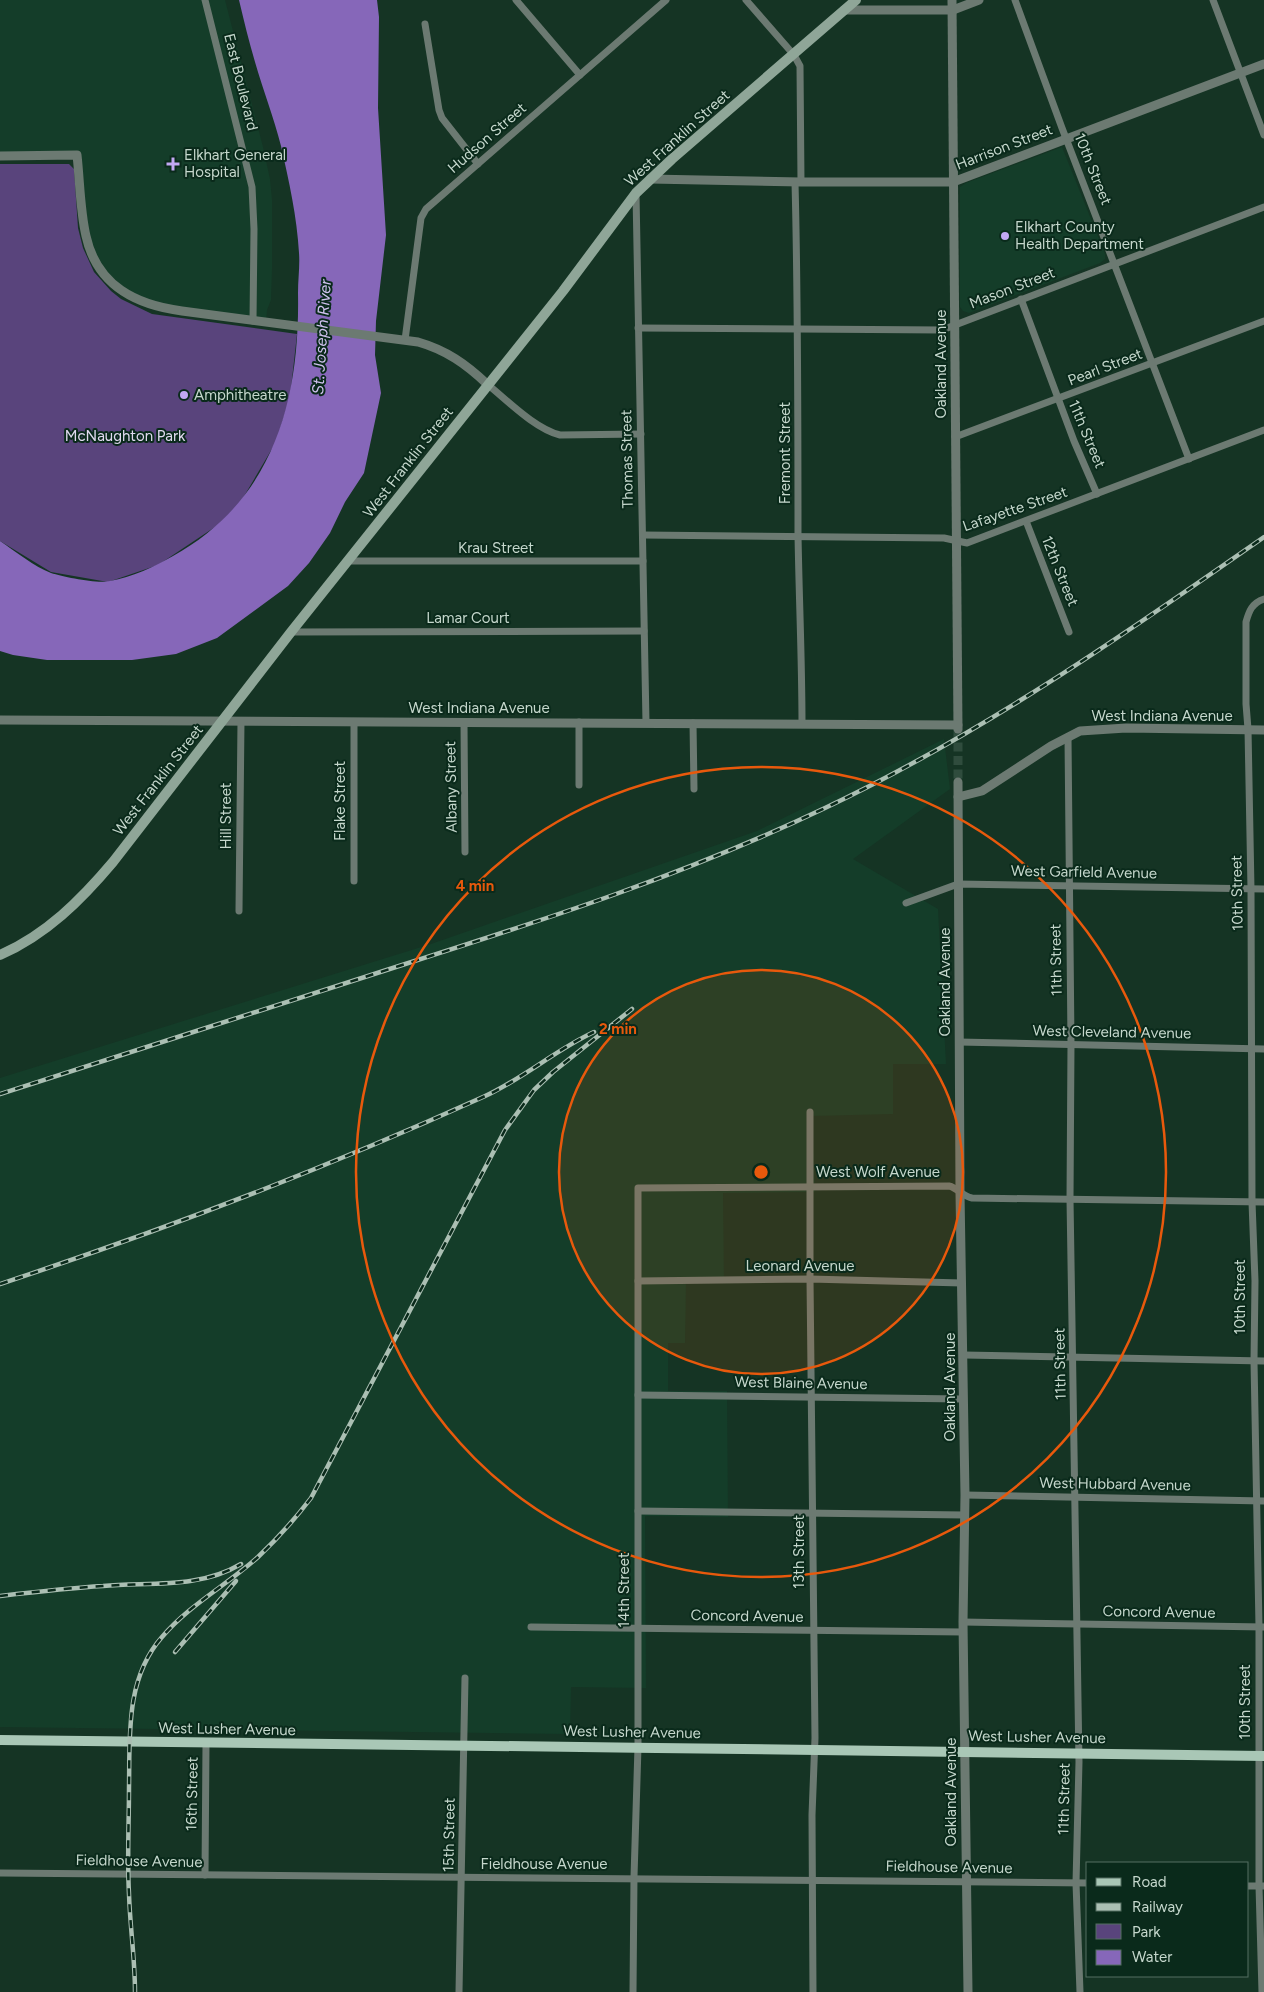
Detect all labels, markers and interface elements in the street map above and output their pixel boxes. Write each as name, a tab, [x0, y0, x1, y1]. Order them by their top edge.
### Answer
street label: East Boulevard	[220, 32, 262, 132]
street label: West Franklin Street	[621, 86, 734, 190]
street label: Hudson Street	[444, 99, 530, 177]
street label: Harrison Street	[953, 120, 1055, 174]
street label: 10th Street	[1071, 131, 1116, 208]
place label: Elkhart General Hospital	[184, 146, 286, 181]
marker: Elkhart General Hospital	[166, 157, 180, 171]
place label: Elkhart County Health Department	[1015, 218, 1144, 253]
marker: Elkhart County Health Department	[999, 230, 1011, 242]
street label: Mason Street	[967, 263, 1058, 313]
water label: St. Joseph River	[308, 278, 335, 395]
street label: Oakland Avenue	[932, 309, 950, 419]
street label: Pearl Street	[1065, 344, 1145, 389]
place label: Amphitheatre	[194, 386, 286, 404]
marker: Amphitheatre	[178, 389, 190, 401]
street label: 11th Street	[1065, 397, 1110, 471]
street label: Fremont Street	[776, 401, 794, 504]
street label: West Franklin Street	[359, 403, 457, 521]
street label: Thomas Street	[617, 409, 637, 508]
park label: McNaughton Park	[65, 427, 186, 445]
street label: Lafayette Street	[960, 483, 1070, 535]
street label: 12th Street	[1038, 533, 1082, 609]
street label: Krau Street	[458, 539, 534, 557]
street label: Lamar Court	[426, 609, 510, 627]
street label: West Indiana Avenue	[408, 699, 550, 717]
street label: West Indiana Avenue	[1091, 707, 1233, 725]
street label: West Franklin Street	[109, 721, 207, 839]
street label: Albany Street	[441, 741, 461, 833]
street label: Flake Street	[331, 761, 349, 841]
street label: Hill Street	[217, 782, 235, 850]
street label: 10th Street	[1227, 855, 1247, 931]
street label: West Garfield Avenue	[1011, 862, 1157, 882]
text: 4 min	[456, 877, 494, 895]
street label: 11th Street	[1046, 923, 1066, 996]
street label: Oakland Avenue	[936, 927, 954, 1037]
text: 2 min	[599, 1020, 637, 1038]
street label: West Cleveland Avenue	[1032, 1022, 1192, 1042]
centre of rings	[752, 1163, 770, 1181]
street label: West Wolf Avenue	[816, 1163, 940, 1181]
street label: Leonard Avenue	[745, 1257, 855, 1275]
street label: 10th Street	[1231, 1259, 1249, 1335]
street label: 11th Street	[1050, 1327, 1070, 1400]
street label: Oakland Avenue	[941, 1332, 959, 1442]
street label: West Blaine Avenue	[734, 1373, 868, 1393]
street label: West Hubbard Avenue	[1039, 1474, 1191, 1494]
street label: 13th Street	[790, 1515, 808, 1589]
street label: 14th Street	[615, 1552, 633, 1628]
street label: Concord Avenue	[1102, 1602, 1216, 1622]
street label: Concord Avenue	[690, 1606, 804, 1626]
street label: 10th Street	[1236, 1664, 1254, 1740]
street label: West Lusher Avenue	[158, 1719, 296, 1739]
street label: West Lusher Avenue	[563, 1722, 701, 1742]
street label: West Lusher Avenue	[968, 1727, 1106, 1747]
street label: Oakland Avenue	[942, 1737, 960, 1847]
street label: 16th Street	[182, 1756, 202, 1831]
street label: 11th Street	[1054, 1762, 1074, 1835]
street label: 15th Street	[439, 1797, 459, 1872]
street label: Fieldhouse Avenue	[75, 1851, 203, 1871]
street label: Fieldhouse Avenue	[481, 1855, 607, 1873]
street label: Fieldhouse Avenue	[885, 1857, 1013, 1877]
legend	[1086, 1862, 1249, 1977]
text: Road	[1132, 1873, 1167, 1891]
text: Railway	[1132, 1898, 1183, 1916]
text: Park	[1132, 1923, 1161, 1941]
text: Water	[1132, 1948, 1172, 1966]

